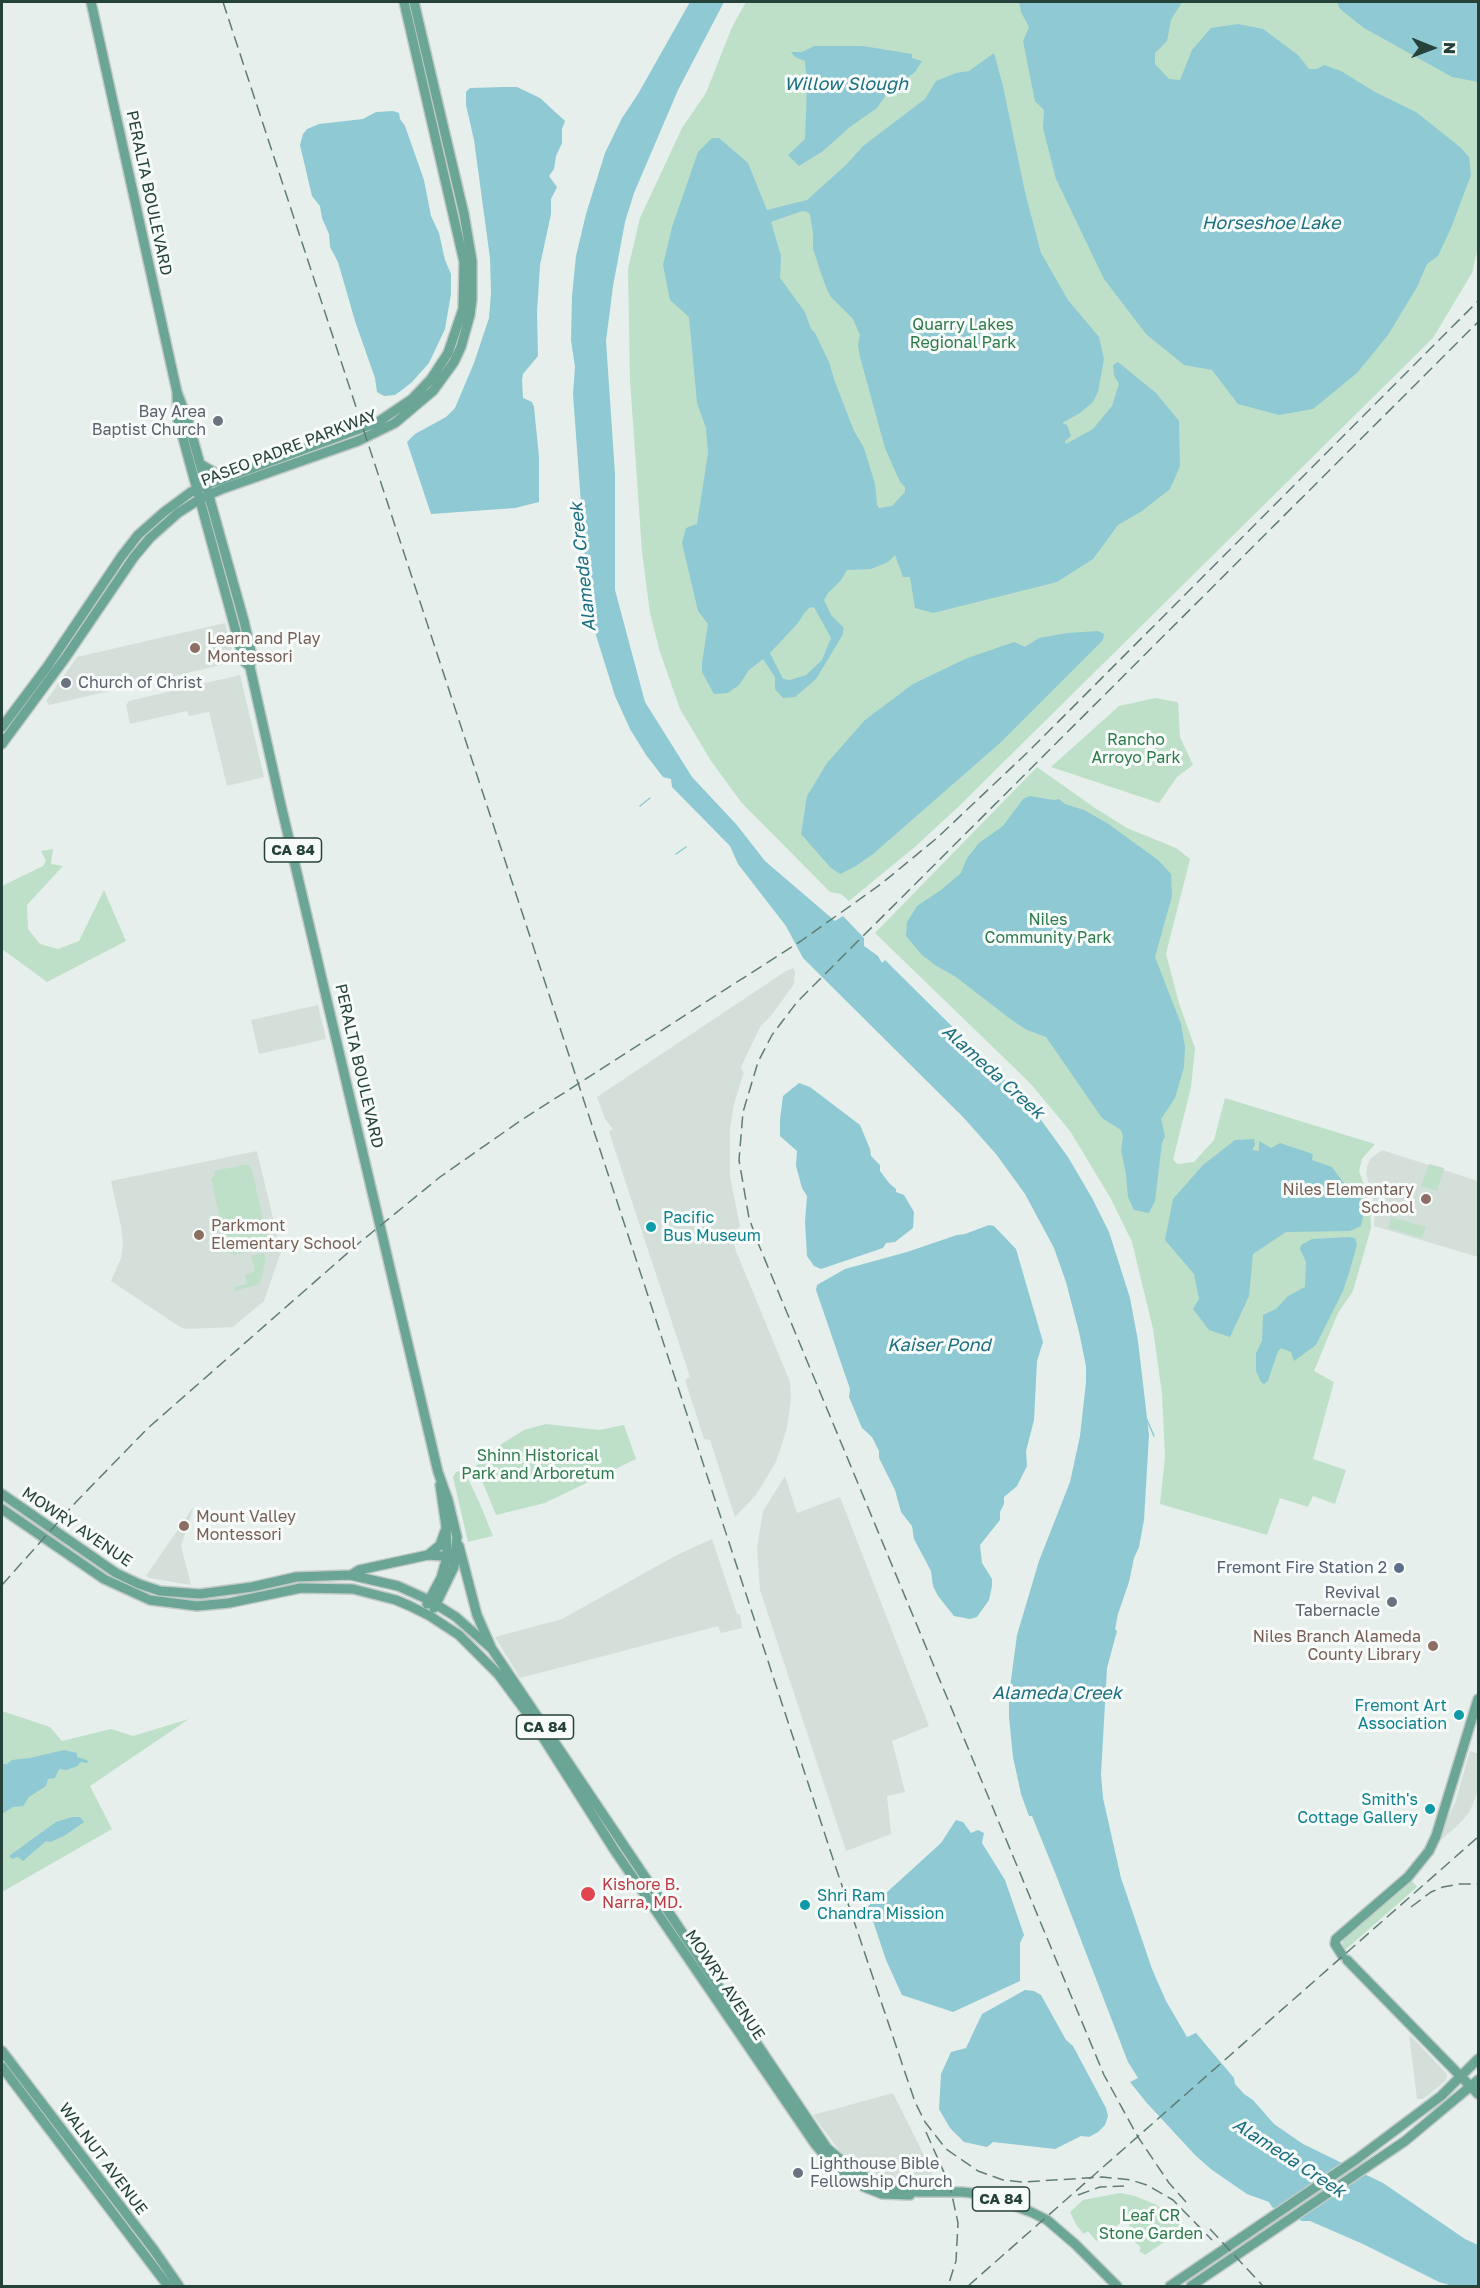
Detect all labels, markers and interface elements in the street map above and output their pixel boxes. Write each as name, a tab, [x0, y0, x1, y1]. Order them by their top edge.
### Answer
north arrow	[1402, 18, 1462, 78]
text: N	[1440, 42, 1460, 55]
water label: Willow Slough	[784, 73, 908, 95]
street label: PERALTA BOULEVARD	[122, 109, 176, 277]
water label: Horseshoe Lake	[1202, 212, 1340, 234]
park label: Quarry Lakes Regional Park	[910, 315, 1016, 353]
place label: Bay Area Baptist Church	[92, 402, 206, 440]
street label: PASEO PADRE PARKWAY	[198, 406, 380, 490]
marker: Bay Area Baptist Church	[211, 414, 225, 428]
water label: Alameda Creek	[565, 501, 601, 633]
place label: Learn and Play Montessori	[207, 629, 320, 667]
marker: Learn and Play Montessori	[188, 641, 202, 655]
place label: Church of Christ	[78, 673, 202, 693]
marker: Church of Christ	[59, 676, 73, 690]
park label: Rancho Arroyo Park	[1091, 730, 1181, 768]
road number: CA 84	[264, 838, 322, 862]
park label: Niles Community Park	[985, 910, 1111, 948]
street label: PERALTA BOULEVARD	[331, 982, 387, 1150]
water label: Alameda Creek	[938, 1021, 1048, 1123]
place label: Niles Elementary School	[1283, 1180, 1414, 1218]
marker: Niles Elementary School	[1419, 1192, 1433, 1206]
place label: Pacific Bus Museum	[663, 1208, 761, 1246]
place label: Parkmont Elementary School	[211, 1216, 356, 1254]
marker: Pacific Bus Museum	[644, 1220, 658, 1234]
marker: Parkmont Elementary School	[192, 1228, 206, 1242]
water label: Kaiser Pond	[887, 1334, 991, 1356]
park label: Shinn Historical Park and Arboretum	[461, 1446, 615, 1484]
street label: MOWRY AVENUE	[18, 1483, 136, 1571]
place label: Mount Valley Montessori	[196, 1507, 296, 1545]
marker: Mount Valley Montessori	[177, 1519, 191, 1533]
place label: Fremont Fire Station 2	[1217, 1558, 1387, 1578]
marker: Fremont Fire Station 2	[1392, 1561, 1406, 1575]
place label: Revival Tabernacle	[1295, 1583, 1380, 1621]
marker: Revival Tabernacle	[1385, 1595, 1399, 1609]
place label: Niles Branch Alameda County Library	[1253, 1627, 1421, 1665]
marker: Niles Branch Alameda County Library	[1426, 1639, 1440, 1653]
water label: Alameda Creek	[992, 1682, 1122, 1704]
place label: Fremont Art Association	[1355, 1696, 1447, 1734]
marker: Fremont Art Association	[1452, 1708, 1466, 1722]
road number: CA 84	[516, 1715, 574, 1739]
place label: Smith's Cottage Gallery	[1297, 1790, 1418, 1828]
marker: Smith's Cottage Gallery	[1423, 1802, 1437, 1816]
place label: Kishore B. Narra, MD.	[602, 1875, 683, 1913]
marker: Kishore B. Narra, MD.	[579, 1885, 597, 1903]
place label: Shri Ram Chandra Mission	[817, 1886, 944, 1924]
marker: Shri Ram Chandra Mission	[798, 1898, 812, 1912]
street label: MOWRY AVENUE	[681, 1926, 769, 2044]
street label: WALNUT AVENUE	[55, 2099, 151, 2219]
water label: Alameda Creek	[1229, 2114, 1349, 2202]
place label: Lighthouse Bible Fellowship Church	[810, 2154, 953, 2192]
marker: Lighthouse Bible Fellowship Church	[791, 2166, 805, 2180]
road number: CA 84	[972, 2187, 1030, 2211]
park label: Leaf CR Stone Garden	[1099, 2206, 1203, 2244]

